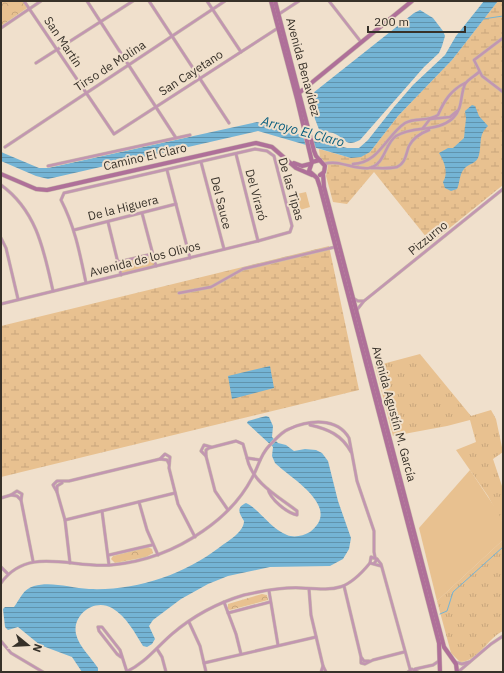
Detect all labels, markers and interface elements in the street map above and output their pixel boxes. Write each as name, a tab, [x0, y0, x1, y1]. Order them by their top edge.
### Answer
scale bar	[368, 8, 465, 34]
street label: San Martín	[41, 14, 86, 70]
text: 200 m	[374, 14, 409, 29]
street label: Avenida Benavídez	[283, 16, 324, 118]
street label: Tirso de Molina	[71, 37, 149, 94]
street label: San Cayetano	[156, 46, 226, 99]
water label: Arroyo El Claro	[259, 112, 346, 151]
street label: Camino El Claro	[102, 140, 188, 173]
street label: De las Tipas	[275, 156, 308, 222]
street label: Del Viraró	[242, 167, 271, 223]
street label: Del Sauce	[208, 175, 235, 231]
street label: De la Higuera	[86, 191, 160, 223]
street label: Pizzurno	[405, 217, 451, 258]
street label: Avenida de los Olivos	[88, 237, 202, 280]
street label: Avenida Agustín M. García	[369, 344, 420, 484]
north arrow	[8, 625, 48, 665]
text: N	[30, 642, 45, 654]

